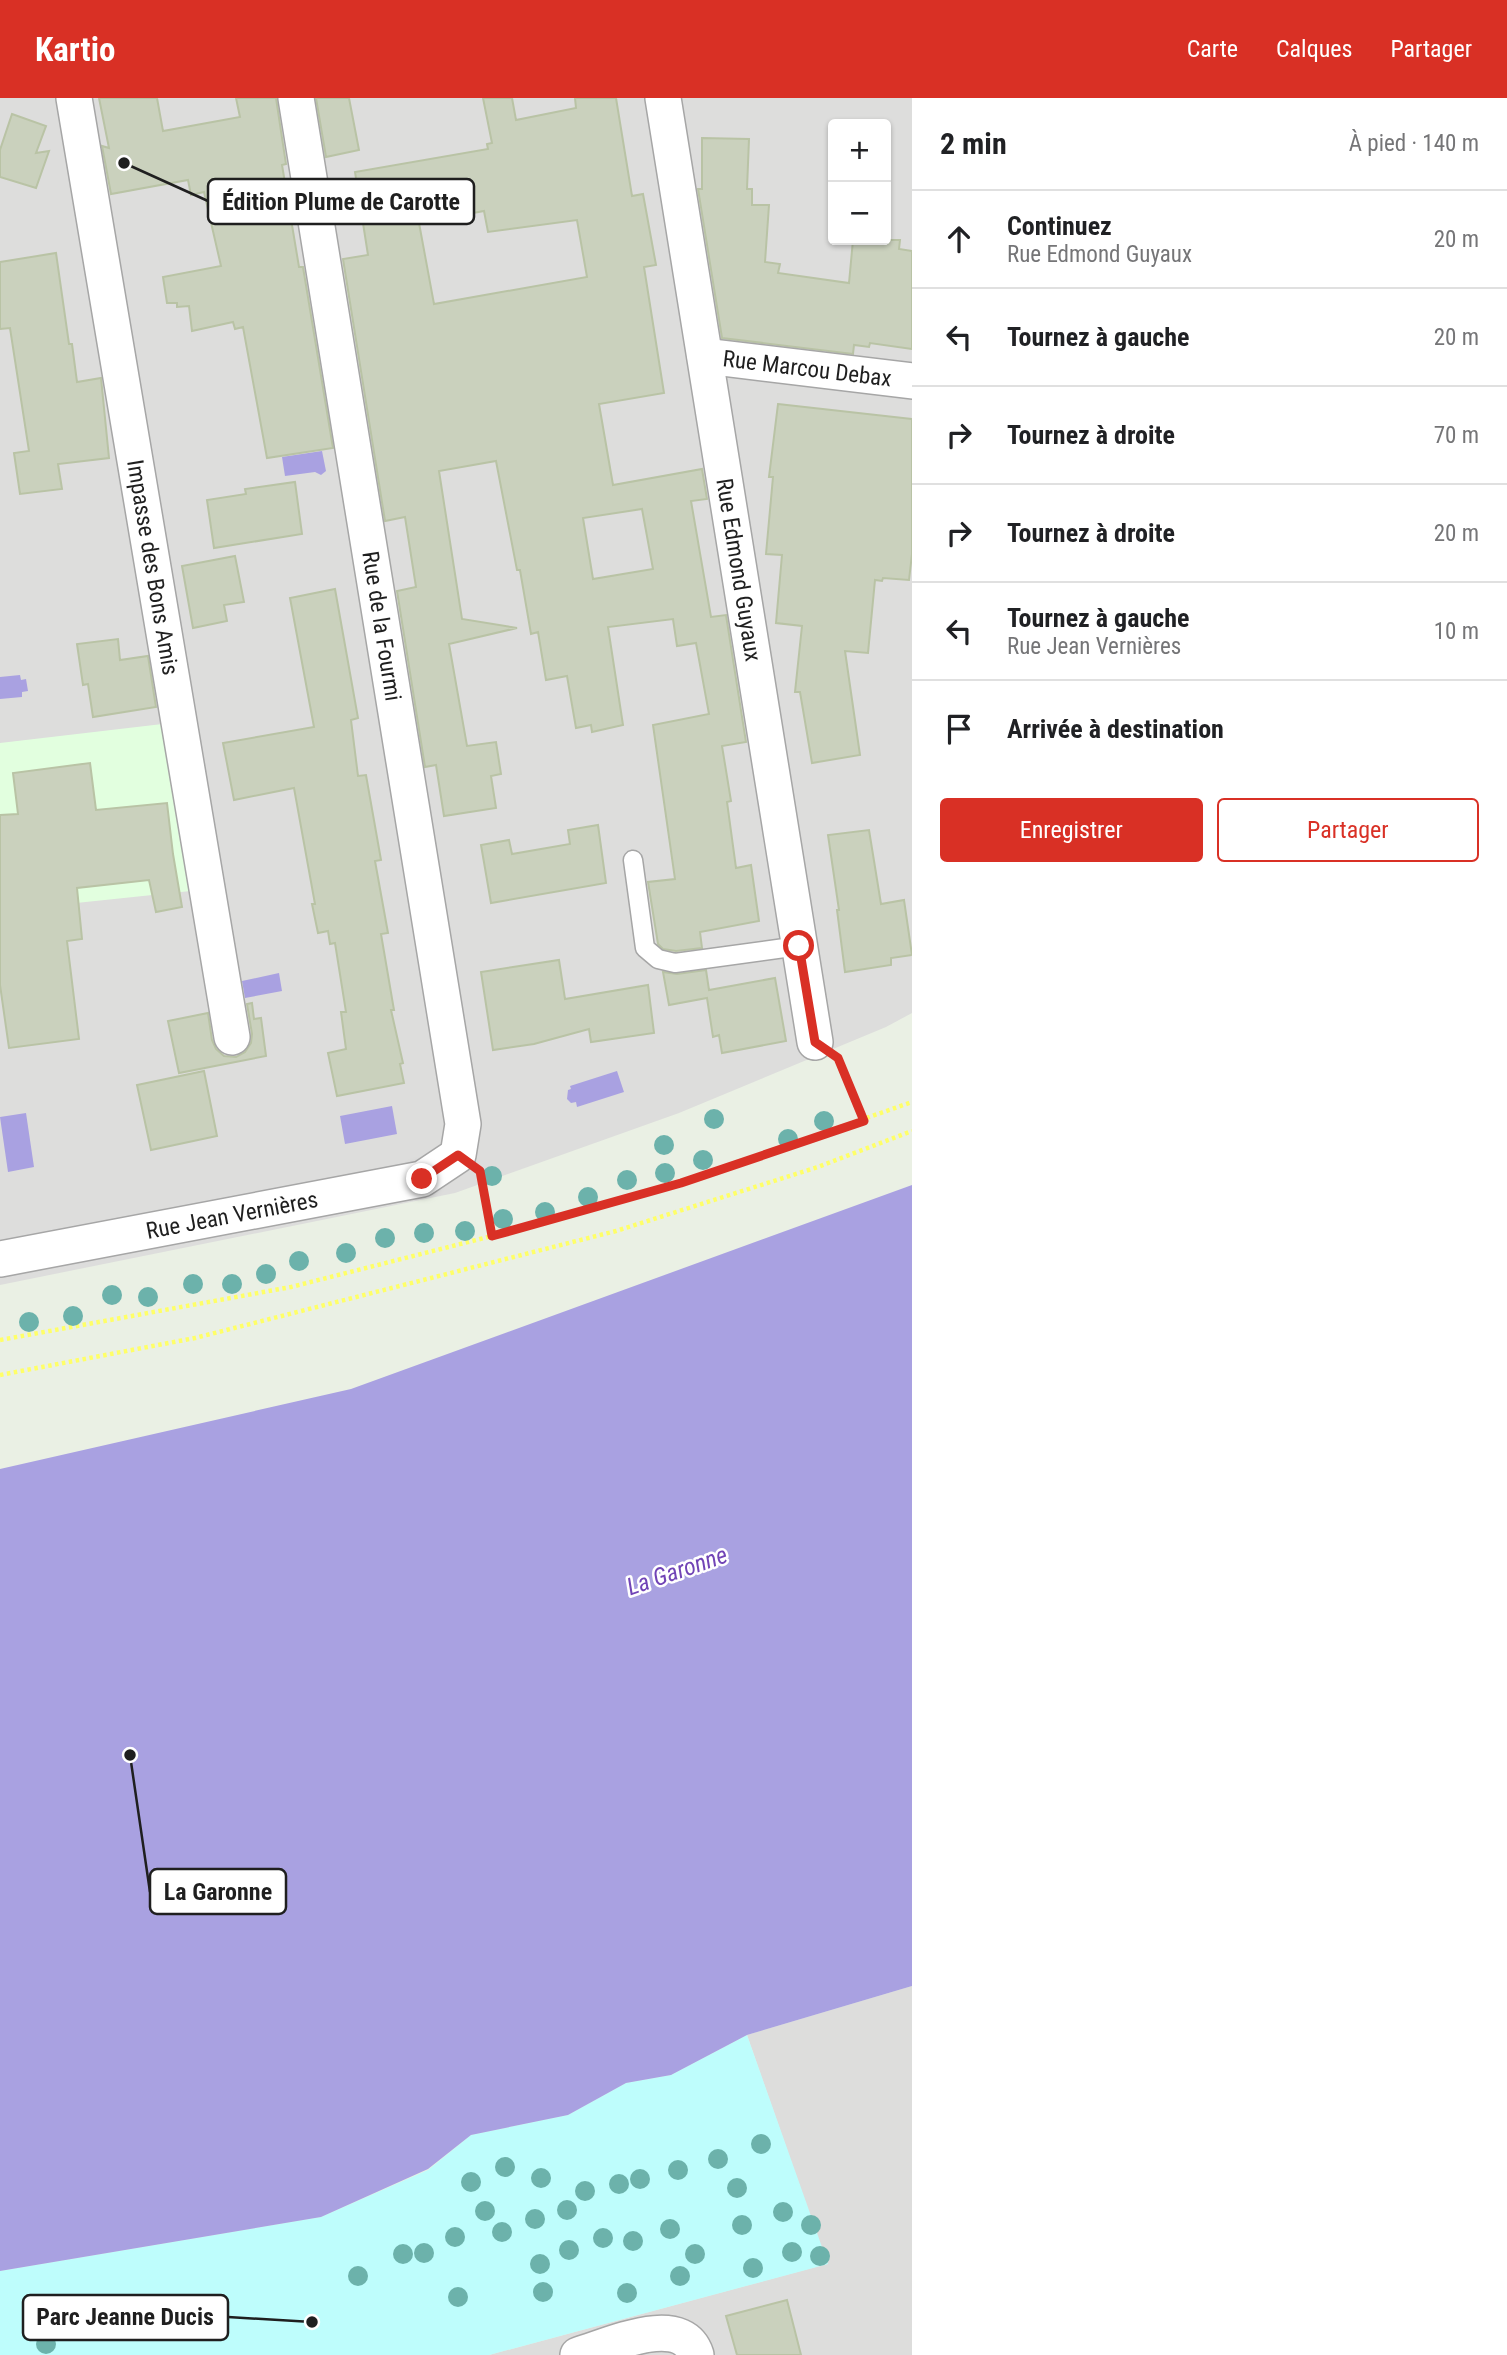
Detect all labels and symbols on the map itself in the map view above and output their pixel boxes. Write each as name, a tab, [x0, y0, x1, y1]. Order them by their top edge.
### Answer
callout: Édition Plume de Carotte	[208, 179, 474, 224]
text: Édition Plume de Carotte	[222, 188, 460, 216]
street label: Rue Marcou Debax	[721, 345, 893, 392]
street label: Impasse des Bons Amis	[121, 458, 184, 677]
street label: Rue Edmond Guyaux	[710, 476, 767, 664]
street label: Rue de la Fourmi	[356, 549, 407, 703]
route start	[783, 930, 814, 961]
route end	[406, 1163, 437, 1194]
street label: Rue Jean Vernières	[144, 1186, 320, 1245]
water label: La Garonne	[623, 1541, 731, 1601]
callout: La Garonne	[150, 1869, 286, 1914]
text: La Garonne	[164, 1878, 272, 1906]
callout: Parc Jeanne Ducis	[23, 2295, 228, 2340]
text: Parc Jeanne Ducis	[36, 2303, 214, 2331]

